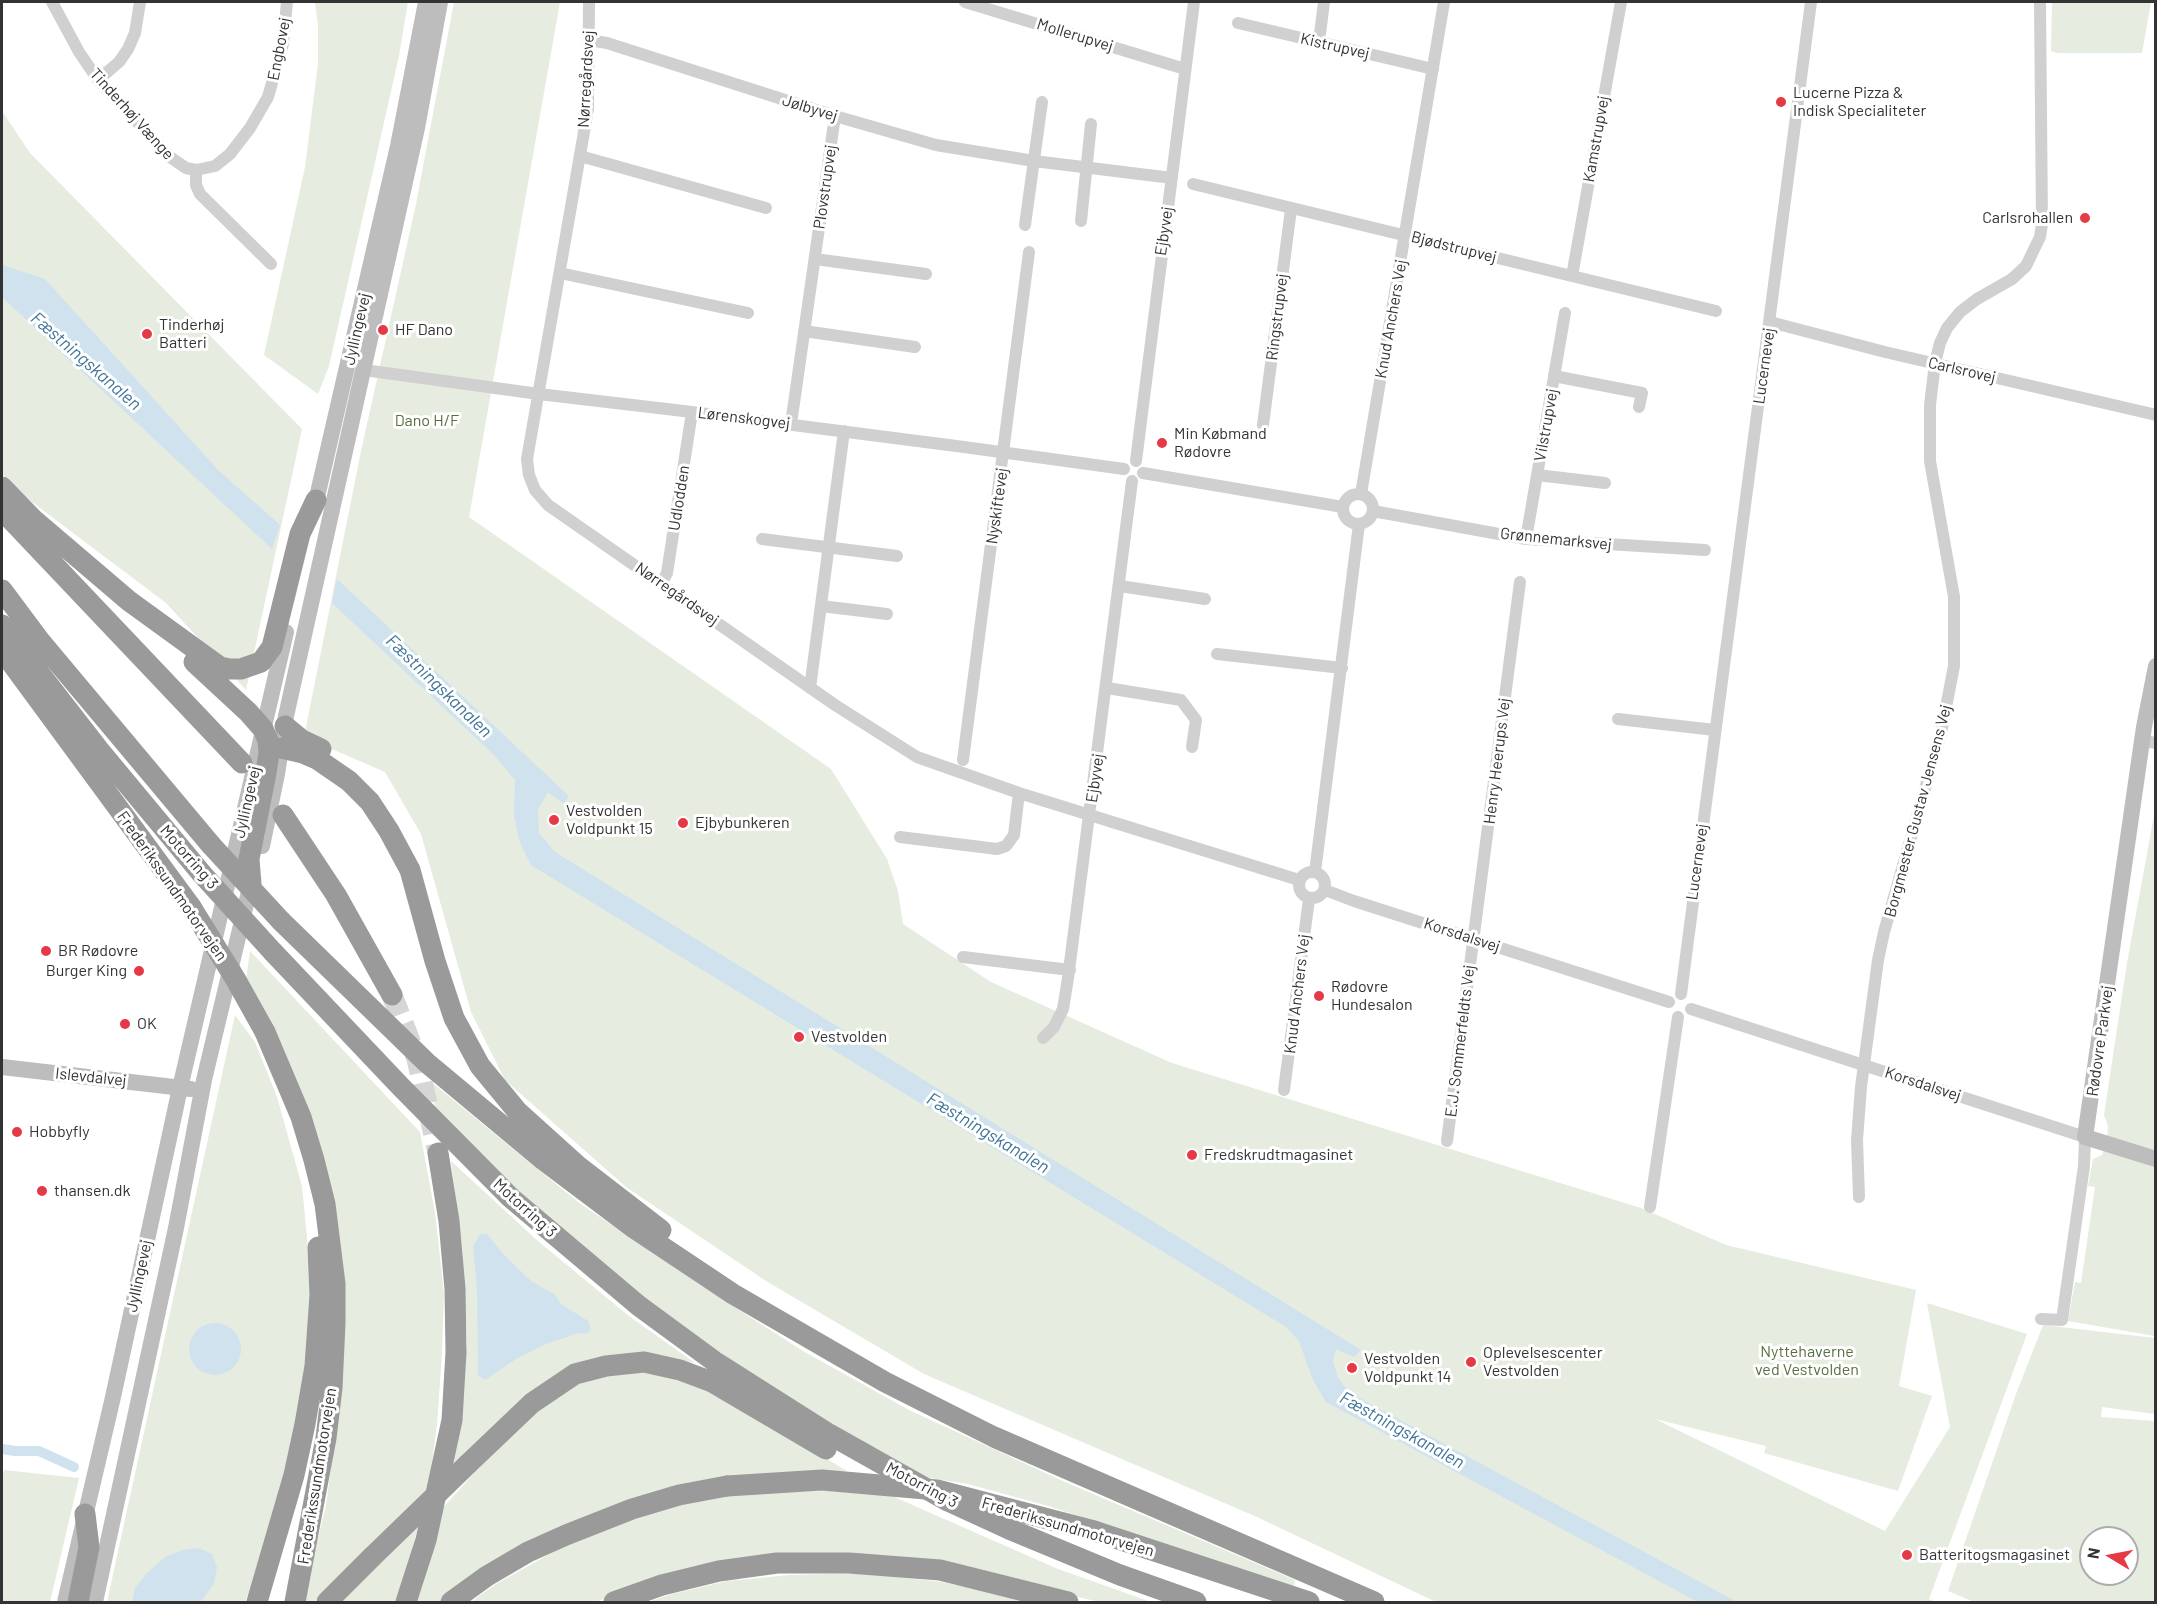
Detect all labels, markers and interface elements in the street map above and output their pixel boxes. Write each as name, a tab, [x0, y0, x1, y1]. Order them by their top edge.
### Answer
street label: Mollerupvej	[1034, 14, 1116, 56]
street label: Engbovej	[264, 16, 294, 82]
street label: Kistrupvej	[1299, 29, 1371, 63]
street label: Nørregårdsvej	[574, 30, 598, 128]
street label: Tinderhøj Vænge	[86, 64, 178, 164]
place label: Lucerne Pizza & Indisk Specialiteter	[1793, 83, 1926, 121]
street label: Jølbyvej	[780, 90, 840, 126]
street label: Kamstrupvej	[1579, 94, 1613, 184]
marker: Lucerne Pizza & Indisk Specialiteter	[1774, 95, 1788, 109]
street label: Plovstrupvej	[810, 144, 840, 230]
street label: Ejbyvej	[1151, 205, 1177, 257]
place label: Carlsrohallen	[1982, 208, 2073, 228]
marker: Carlsrohallen	[2078, 211, 2092, 225]
street label: Bjødstrupvej	[1409, 227, 1499, 267]
street label: Knud Anchers Vej	[1371, 258, 1411, 380]
street label: Ringstrupvej	[1262, 272, 1292, 362]
street label: Jyllingevej	[339, 291, 375, 367]
water label: Fæstningskanalen	[26, 307, 146, 415]
place label: Tinderhøj Batteri	[159, 315, 224, 353]
place label: HF Dano	[395, 320, 453, 340]
marker: HF Dano	[376, 323, 390, 337]
marker: Tinderhøj Batteri	[140, 327, 154, 341]
street label: Lucernevej	[1749, 327, 1779, 405]
street label: Carlsrovej	[1926, 353, 1998, 387]
street label: Vilstrupvej	[1530, 387, 1562, 463]
street label: Lørenskogvej	[697, 403, 791, 433]
park label: Dano H/F	[395, 411, 459, 431]
place label: Min Købmand Rødovre	[1174, 424, 1267, 462]
marker: Min Købmand Rødovre	[1155, 436, 1169, 450]
street label: Udlodden	[664, 464, 694, 532]
street label: Nyskiftevej	[982, 467, 1012, 545]
street label: Grønnemarksvej	[1499, 524, 1613, 554]
street label: Nørregårdsvej	[632, 558, 722, 630]
water label: Fæstningskanalen	[381, 630, 497, 742]
street label: Henry Heerups Vej	[1480, 697, 1514, 825]
street label: Borgmester Gustav Jensens Vej	[1880, 703, 1956, 919]
street label: Ejbyvej	[1082, 752, 1108, 804]
street label: Jyllingevej	[229, 764, 265, 840]
place label: Vestvolden Voldpunkt 15	[566, 801, 653, 839]
street label: Frederikssundmotorvejen	[113, 807, 231, 965]
marker: Vestvolden Voldpunkt 15	[547, 813, 561, 827]
place label: Ejbybunkeren	[695, 813, 790, 833]
marker: Ejbybunkeren	[676, 816, 690, 830]
street label: Motorring 3	[156, 821, 222, 893]
street label: Lucernevej	[1682, 823, 1712, 901]
street label: Korsdalsvej	[1421, 914, 1503, 956]
street label: Knud Anchers Vej	[1280, 933, 1314, 1055]
place label: BR Rødovre	[58, 941, 138, 961]
marker: BR Rødovre	[39, 944, 53, 958]
place label: Burger King	[46, 961, 127, 981]
marker: Burger King	[132, 964, 146, 978]
street label: E.J. Sommerfeldts Vej	[1441, 964, 1479, 1118]
place label: Rødovre Hundesalon	[1331, 977, 1413, 1015]
street label: Rødovre Parkvej	[2083, 984, 2117, 1098]
marker: Rødovre Hundesalon	[1312, 989, 1326, 1003]
place label: OK	[137, 1014, 157, 1034]
marker: OK	[118, 1017, 132, 1031]
place label: Vestvolden	[811, 1027, 887, 1047]
marker: Vestvolden	[792, 1030, 806, 1044]
street label: Korsdalsvej	[1882, 1063, 1964, 1105]
street label: Islevdalvej	[54, 1064, 128, 1090]
water label: Fæstningskanalen	[923, 1088, 1053, 1178]
place label: Hobbyfly	[29, 1122, 90, 1142]
marker: Hobbyfly	[10, 1125, 24, 1139]
place label: Fredskrudtmagasinet	[1204, 1145, 1353, 1165]
marker: Fredskrudtmagasinet	[1185, 1148, 1199, 1162]
street label: Motorring 3	[489, 1175, 561, 1241]
place label: thansen.dk	[54, 1181, 131, 1201]
marker: thansen.dk	[35, 1184, 49, 1198]
street label: Jyllingevej	[122, 1238, 156, 1314]
park label: Nyttehaverne ved Vestvolden	[1755, 1342, 1859, 1380]
place label: Oplevelsescenter Vestvolden	[1483, 1343, 1602, 1381]
place label: Vestvolden Voldpunkt 14	[1364, 1349, 1451, 1387]
marker: Oplevelsescenter Vestvolden	[1464, 1355, 1478, 1369]
marker: Vestvolden Voldpunkt 14	[1345, 1361, 1359, 1375]
street label: Frederikssundmotorvejen	[294, 1386, 340, 1566]
water label: Fæstningskanalen	[1336, 1387, 1468, 1473]
street label: Motorring 3	[883, 1458, 961, 1512]
street label: Frederikssundmotorvejen	[980, 1493, 1156, 1561]
north arrow	[2079, 1526, 2139, 1586]
place label: Batteritogsmagasinet	[1919, 1545, 2070, 1565]
text: N	[2082, 1546, 2103, 1560]
marker: Batteritogsmagasinet	[1900, 1548, 1914, 1562]

